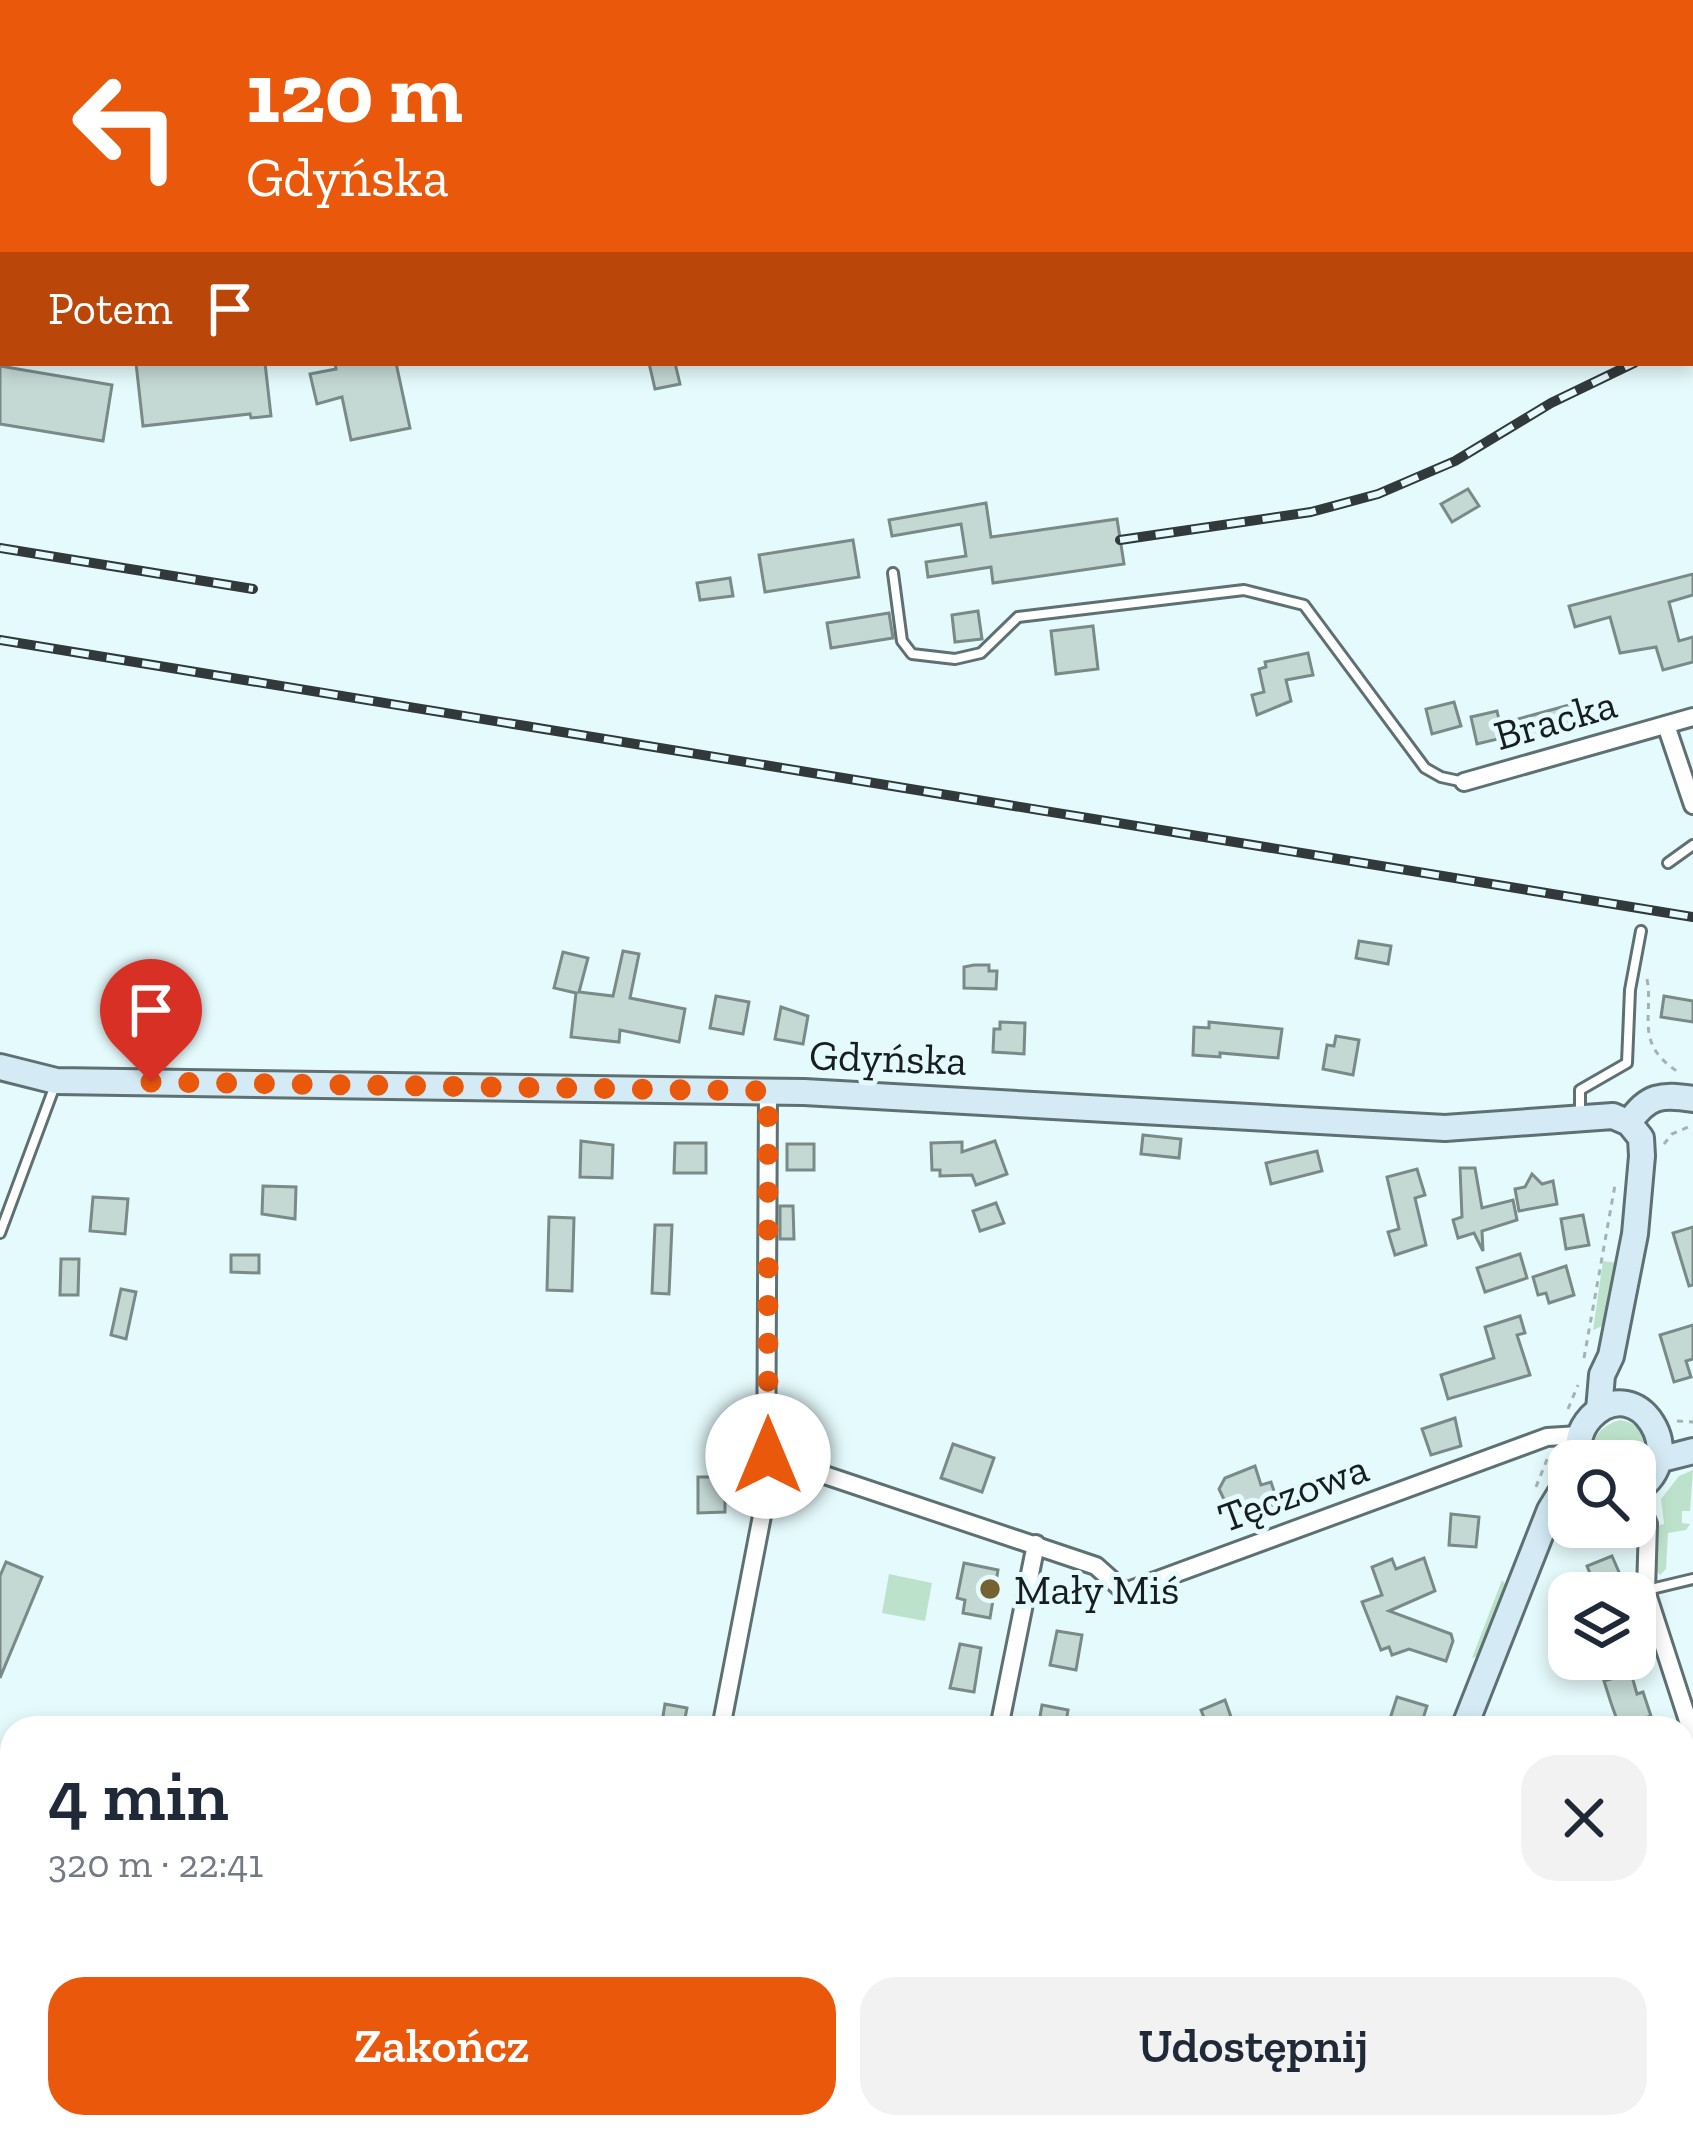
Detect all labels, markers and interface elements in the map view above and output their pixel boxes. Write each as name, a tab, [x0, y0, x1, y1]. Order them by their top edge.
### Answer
text: 120 m	[246, 43, 463, 144]
icon: left	[48, 48, 204, 204]
text: Gdyńska	[246, 145, 449, 210]
icon: arrive	[197, 276, 263, 342]
text: Potem	[48, 282, 173, 336]
street label: Bracka	[1488, 678, 1622, 761]
pin	[100, 959, 202, 1082]
icon: arrive	[118, 977, 184, 1043]
street label: Gdyńska	[808, 1029, 968, 1086]
position arrow	[705, 1393, 831, 1519]
map controls	[1548, 1440, 1656, 1680]
button: search	[1548, 1440, 1656, 1548]
street label: Tęczowa	[1211, 1442, 1375, 1543]
place label: Mały Miś	[1014, 1564, 1179, 1615]
button: layers	[1548, 1572, 1656, 1680]
marker: Mały Miś	[977, 1576, 1003, 1602]
text: 4 min	[48, 1752, 229, 1838]
button: close	[1521, 1755, 1647, 1881]
text: 320 m · 22:41	[48, 1840, 263, 1887]
button: Zakończ	[48, 1977, 836, 2115]
button: Udostępnij	[860, 1977, 1647, 2115]

